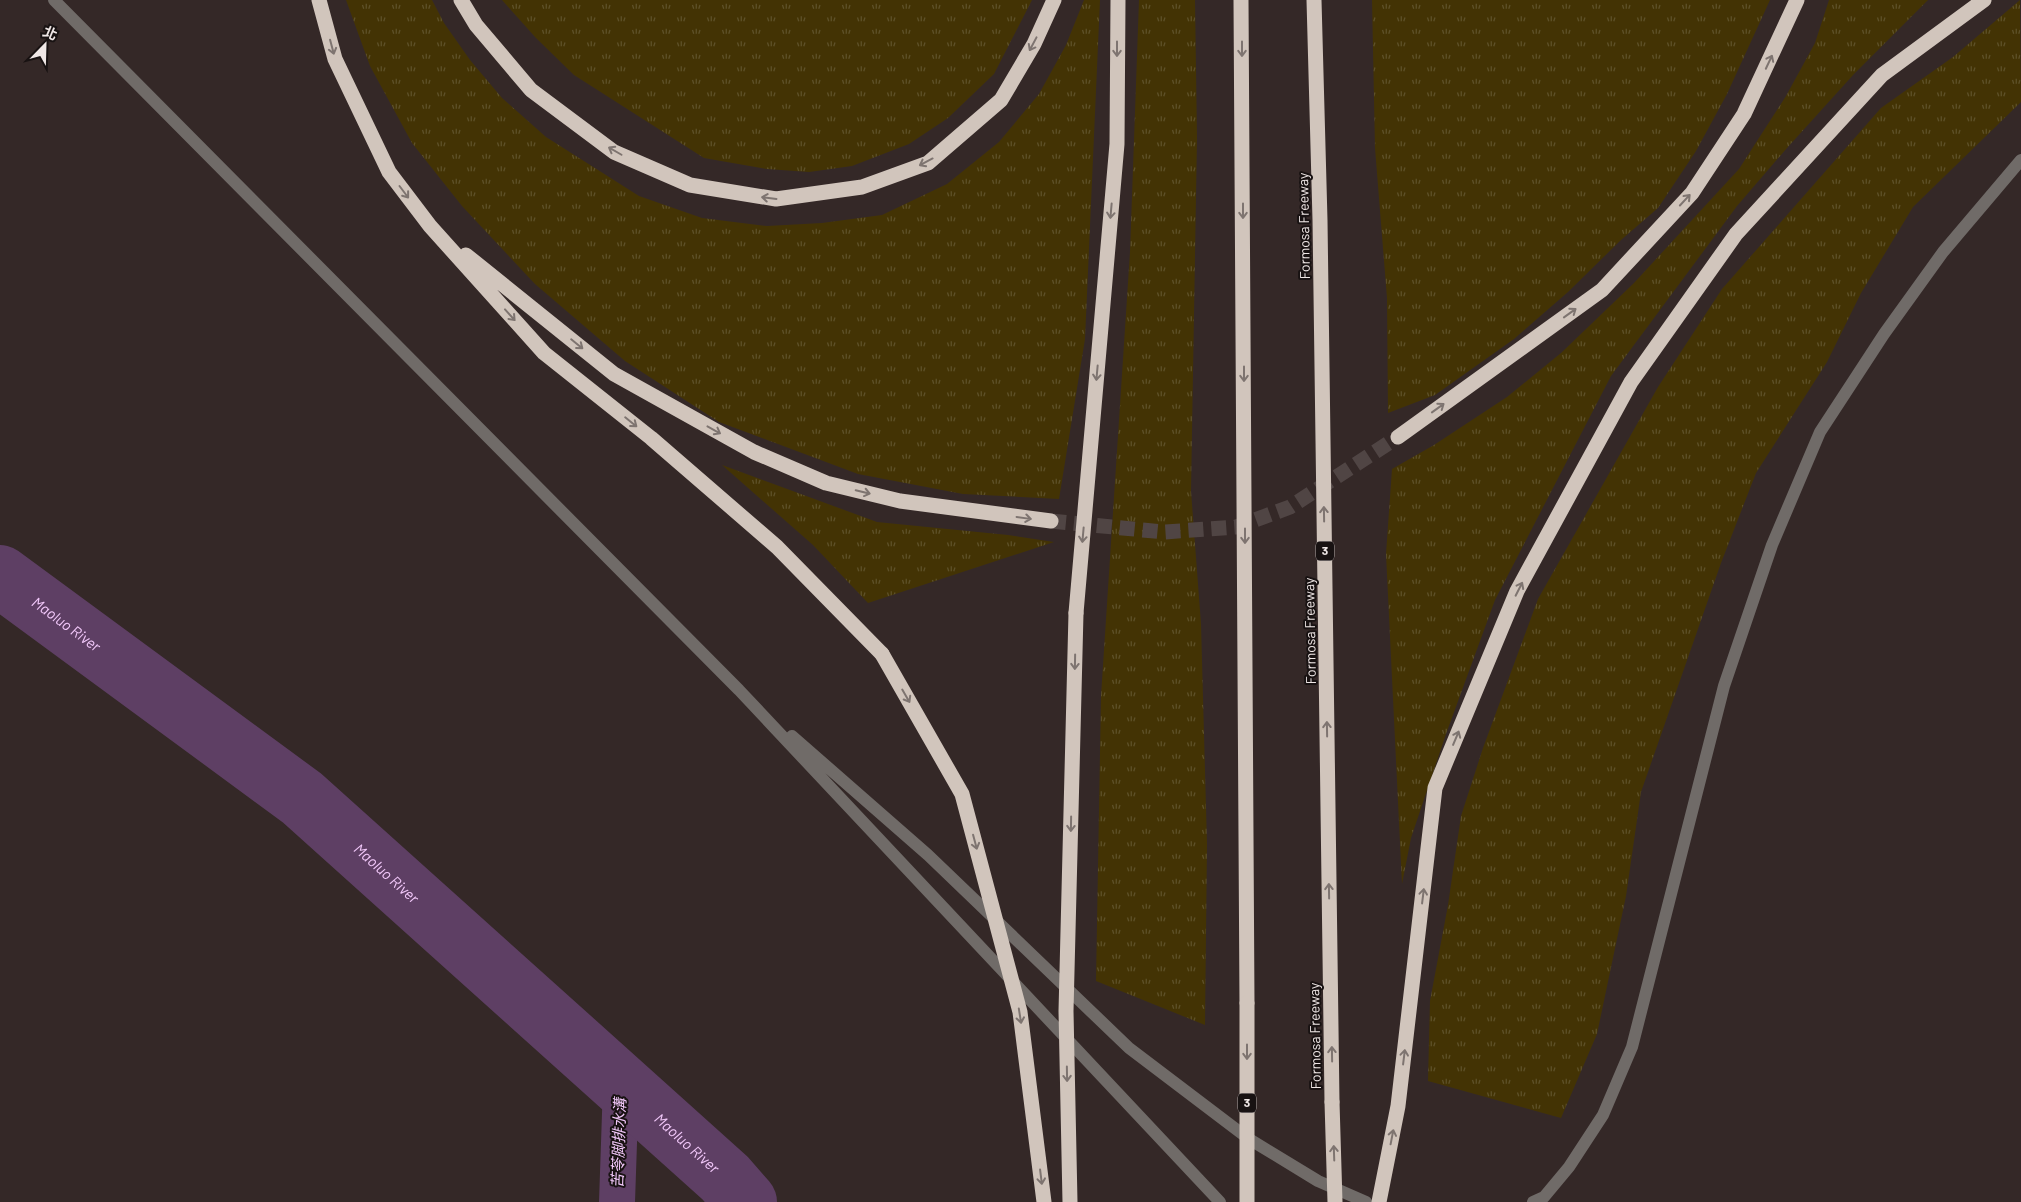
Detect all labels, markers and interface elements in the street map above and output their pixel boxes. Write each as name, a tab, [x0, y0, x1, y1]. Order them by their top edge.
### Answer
north arrow	[20, 20, 70, 70]
text: 北	[41, 22, 60, 43]
one-way arrow	[1028, 36, 1037, 51]
one-way arrow	[328, 39, 337, 55]
one-way arrow	[1112, 40, 1122, 56]
one-way arrow	[1237, 40, 1247, 56]
one-way arrow	[1764, 54, 1774, 69]
one-way arrow	[608, 146, 623, 156]
one-way arrow	[919, 158, 934, 168]
street label: Formosa Freeway	[1294, 172, 1313, 280]
one-way arrow	[399, 185, 409, 199]
one-way arrow	[761, 192, 777, 202]
one-way arrow	[1679, 194, 1691, 206]
one-way arrow	[1238, 202, 1248, 219]
one-way arrow	[1106, 203, 1116, 219]
one-way arrow	[504, 308, 516, 321]
one-way arrow	[1563, 308, 1576, 319]
one-way arrow	[570, 339, 583, 350]
one-way arrow	[1092, 365, 1102, 381]
one-way arrow	[1239, 365, 1249, 381]
one-way arrow	[1431, 403, 1444, 414]
one-way arrow	[624, 417, 637, 428]
one-way arrow	[706, 426, 721, 435]
one-way arrow	[855, 488, 871, 497]
one-way arrow	[1319, 506, 1329, 522]
one-way arrow	[1015, 513, 1031, 523]
one-way arrow	[1078, 527, 1088, 543]
one-way arrow	[1240, 528, 1250, 544]
road number: 3	[1316, 542, 1334, 560]
street label: Formosa Freeway	[1300, 577, 1319, 685]
one-way arrow	[1514, 581, 1524, 596]
water label: Maoluo River	[29, 593, 105, 655]
one-way arrow	[1070, 653, 1080, 669]
one-way arrow	[901, 689, 911, 704]
one-way arrow	[1322, 721, 1332, 737]
one-way arrow	[1452, 731, 1461, 747]
one-way arrow	[1066, 816, 1075, 832]
one-way arrow	[971, 834, 980, 850]
water label: Maoluo River	[351, 839, 423, 907]
one-way arrow	[1325, 883, 1334, 899]
one-way arrow	[1418, 888, 1428, 904]
street label: Formosa Freeway	[1305, 982, 1324, 1090]
one-way arrow	[1016, 1008, 1026, 1024]
one-way arrow	[1242, 1044, 1252, 1060]
one-way arrow	[1327, 1046, 1336, 1062]
one-way arrow	[1399, 1050, 1409, 1066]
one-way arrow	[1063, 1066, 1072, 1082]
road number: 3	[1238, 1094, 1256, 1112]
water label: 苦苓脚排水溝	[607, 1096, 629, 1188]
water label: Maoluo River	[651, 1109, 724, 1177]
one-way arrow	[1387, 1129, 1397, 1145]
one-way arrow	[1329, 1146, 1338, 1162]
one-way arrow	[1036, 1169, 1046, 1185]

